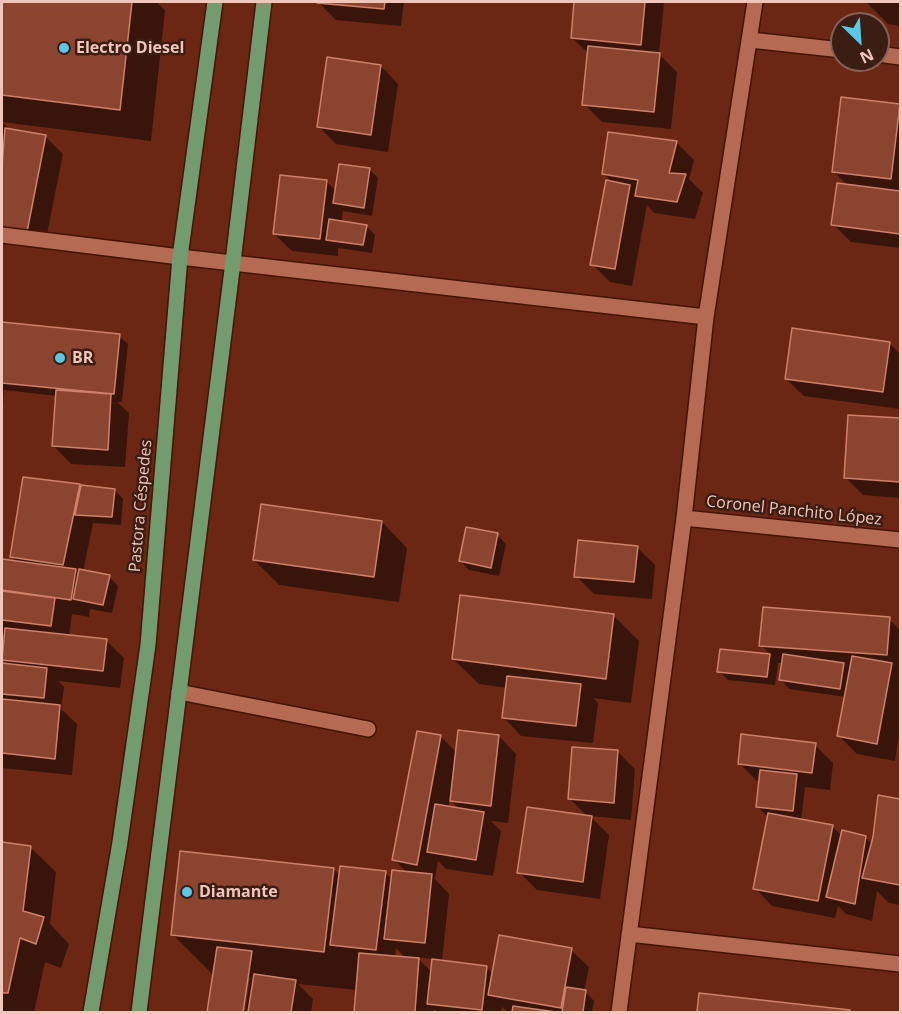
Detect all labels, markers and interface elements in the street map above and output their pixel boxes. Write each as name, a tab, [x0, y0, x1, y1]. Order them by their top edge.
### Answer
north arrow	[830, 12, 890, 72]
place label: Electro Diesel	[76, 38, 184, 58]
marker: Electro Diesel	[57, 41, 71, 55]
text: N	[856, 44, 877, 69]
place label: BR	[72, 348, 93, 368]
marker: BR	[53, 351, 67, 365]
street label: Pastora Céspedes	[126, 439, 156, 573]
street label: Coronel Panchito López	[705, 492, 883, 530]
place label: Diamante	[199, 882, 278, 902]
marker: Diamante	[180, 885, 194, 899]

